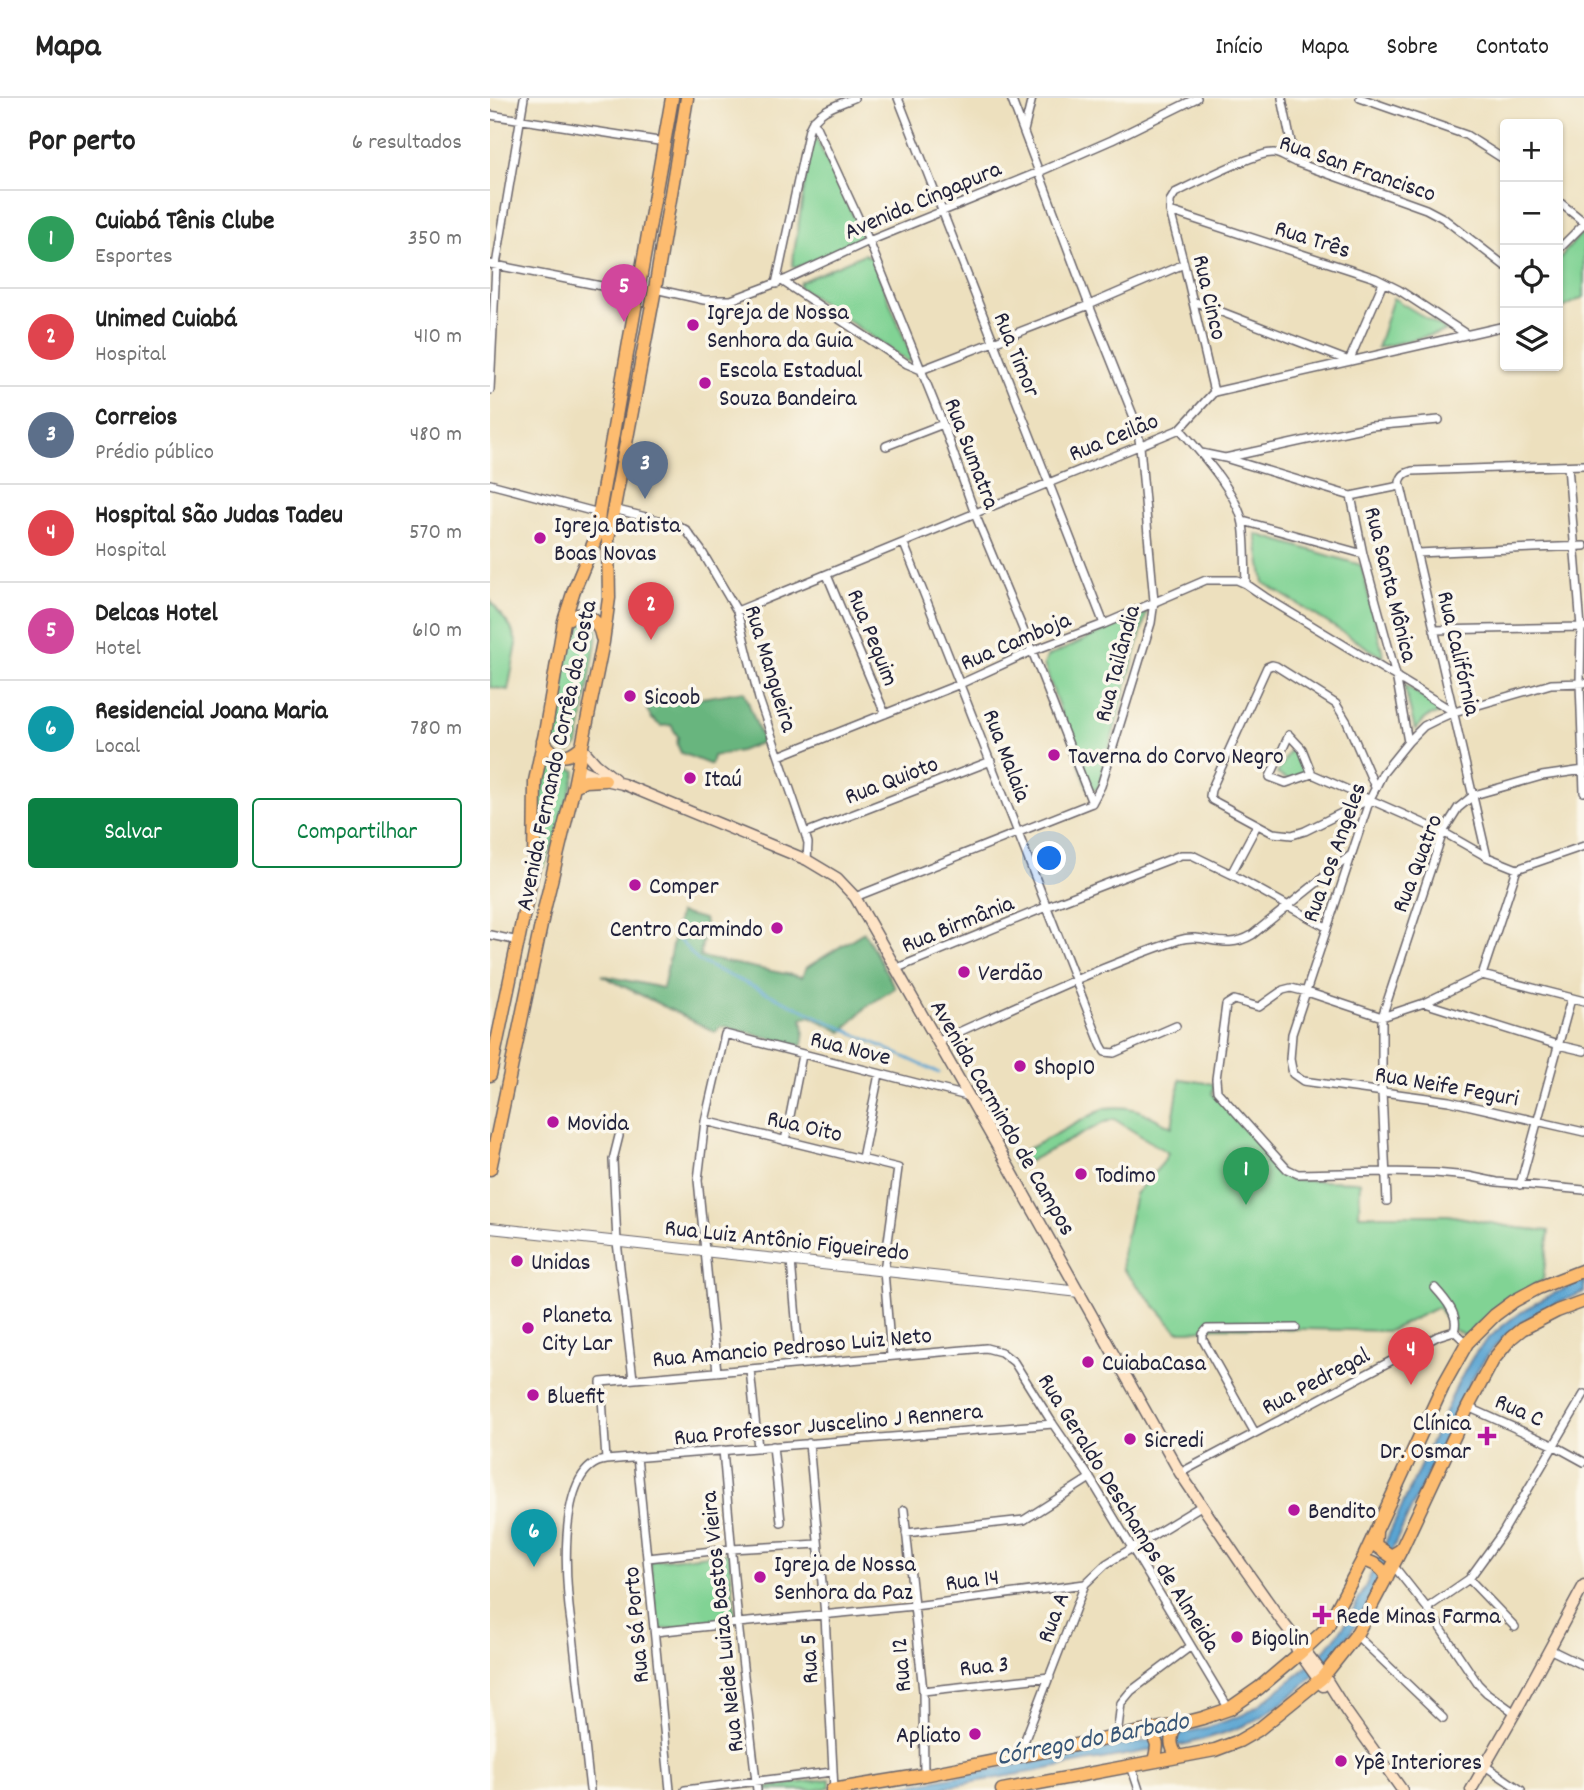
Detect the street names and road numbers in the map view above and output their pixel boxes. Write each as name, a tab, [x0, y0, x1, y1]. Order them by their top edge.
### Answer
street label: Rua San Francisco	[1274, 127, 1440, 213]
street label: Avenida Cingapura	[839, 153, 1008, 250]
street label: Rua Três	[1270, 213, 1354, 269]
street label: Rua Cinco	[1182, 252, 1234, 344]
street label: Rua Timor	[983, 308, 1048, 403]
street label: Rua Sumatra	[933, 394, 1007, 515]
street label: Rua Ceilão	[1064, 405, 1164, 472]
street label: Rua Santa Mônica	[1353, 504, 1425, 666]
street label: Rua Pequim	[836, 584, 906, 692]
street label: Rua Califórnia	[1426, 588, 1488, 720]
street label: Avenida Fernando Corrêa da Costa	[508, 597, 608, 914]
street label: Rua Mangueira	[734, 601, 805, 737]
street label: Rua Tailândia	[1087, 601, 1151, 726]
street label: Rua Camboja	[956, 604, 1077, 681]
street label: Rua Malaia	[972, 705, 1039, 808]
street label: Rua Quioto	[840, 748, 944, 815]
street label: Rua Los Angeles	[1295, 778, 1377, 928]
street label: Rua Quatro	[1385, 810, 1453, 918]
street label: Rua Birmânia	[897, 888, 1020, 964]
street label: Avenida Carmindo de Campos	[920, 994, 1083, 1243]
street label: Rua Nove	[806, 1024, 894, 1076]
street label: Rua Neife Feguri	[1372, 1059, 1521, 1117]
street label: Rua Oito	[763, 1103, 845, 1153]
street label: Rua Luiz Antônio Figueiredo	[663, 1212, 911, 1272]
street label: Rua Amancio Pedroso Luiz Neto	[651, 1320, 934, 1378]
street label: Rua Pedregal	[1256, 1340, 1377, 1425]
street label: Rua Geraldo Deschamps de Almeida	[1027, 1368, 1228, 1660]
street label: Rua C	[1489, 1386, 1549, 1438]
street label: Rua Professor Juscelino J Rennera	[673, 1395, 985, 1456]
street label: Rua Neide Luiza Bastos Vieira	[693, 1489, 755, 1754]
street label: Rua 14	[943, 1562, 1001, 1602]
street label: Rua Sá Porto	[616, 1565, 660, 1684]
street label: Rua A	[1030, 1588, 1080, 1648]
street label: Rua 5	[793, 1633, 829, 1685]
street label: Rua 12	[884, 1636, 922, 1693]
street label: Rua 3	[958, 1648, 1011, 1687]

